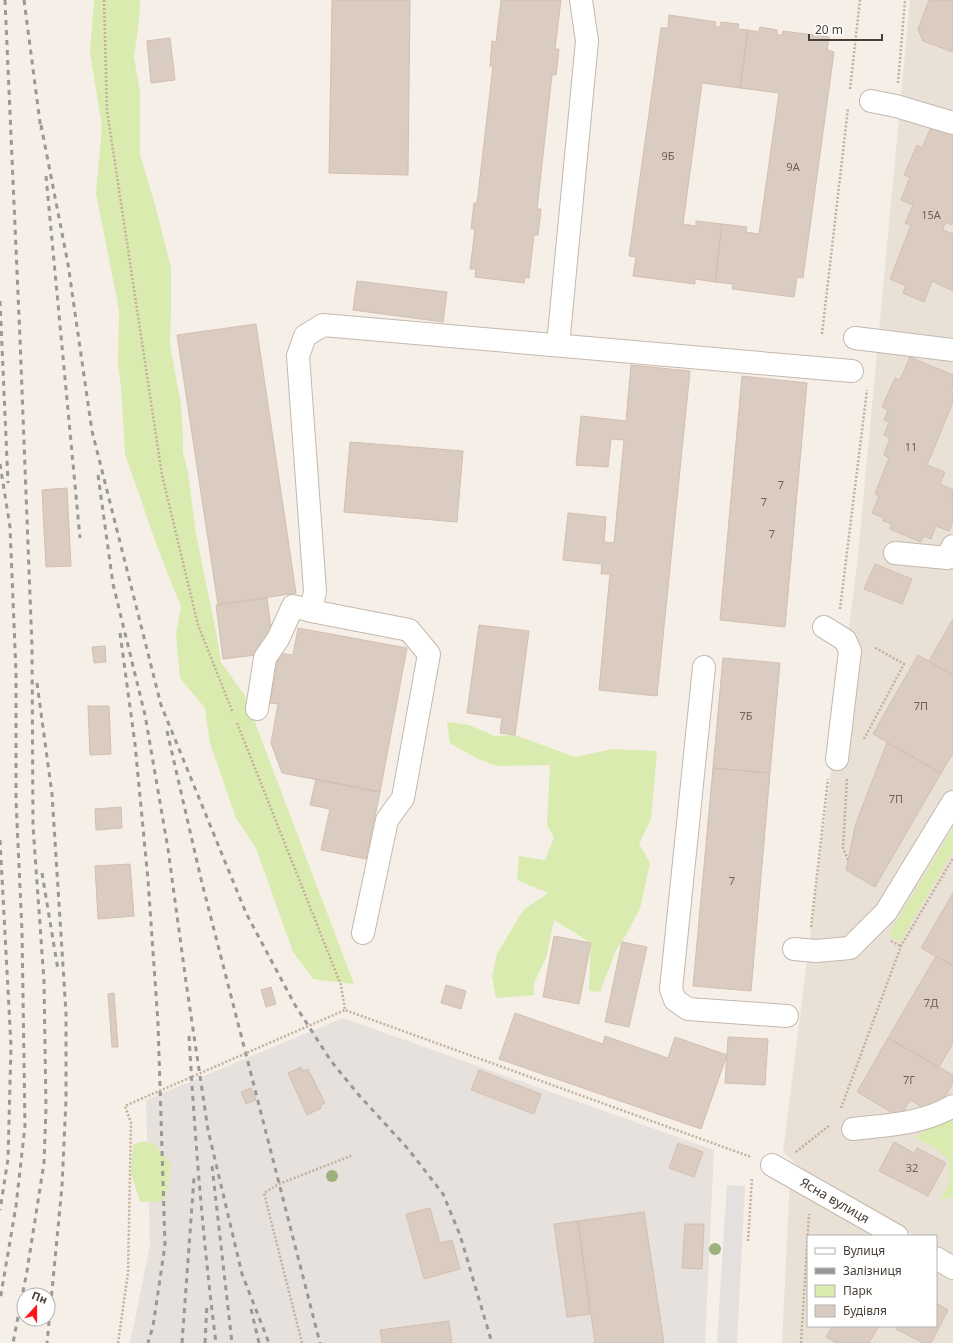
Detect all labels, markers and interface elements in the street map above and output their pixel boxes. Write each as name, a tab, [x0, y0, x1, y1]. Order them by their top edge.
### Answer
scale bar	[809, 16, 882, 42]
text: 20 m	[815, 21, 843, 38]
house number: 9Б	[661, 148, 675, 163]
house number: 9А	[786, 159, 801, 174]
house number: 15А	[921, 207, 942, 222]
house number: 11	[905, 439, 917, 454]
house number: 7	[778, 477, 784, 492]
house number: 7	[761, 494, 767, 509]
house number: 7	[769, 526, 775, 541]
house number: 7П	[914, 698, 928, 713]
house number: 7Б	[739, 708, 753, 723]
house number: 7П	[889, 791, 903, 806]
house number: 7	[729, 873, 735, 888]
house number: 7Д	[924, 995, 938, 1010]
house number: 7Г	[903, 1072, 915, 1087]
house number: 32	[906, 1160, 918, 1175]
street label: Ясна вулиця	[797, 1173, 873, 1227]
legend	[807, 1235, 937, 1327]
text: Вулиця	[843, 1242, 885, 1259]
text: Залізниця	[843, 1262, 902, 1279]
text: Парк	[843, 1282, 873, 1299]
north arrow	[16, 1287, 56, 1327]
text: Пн	[30, 1287, 50, 1307]
text: Будівля	[843, 1302, 887, 1319]

